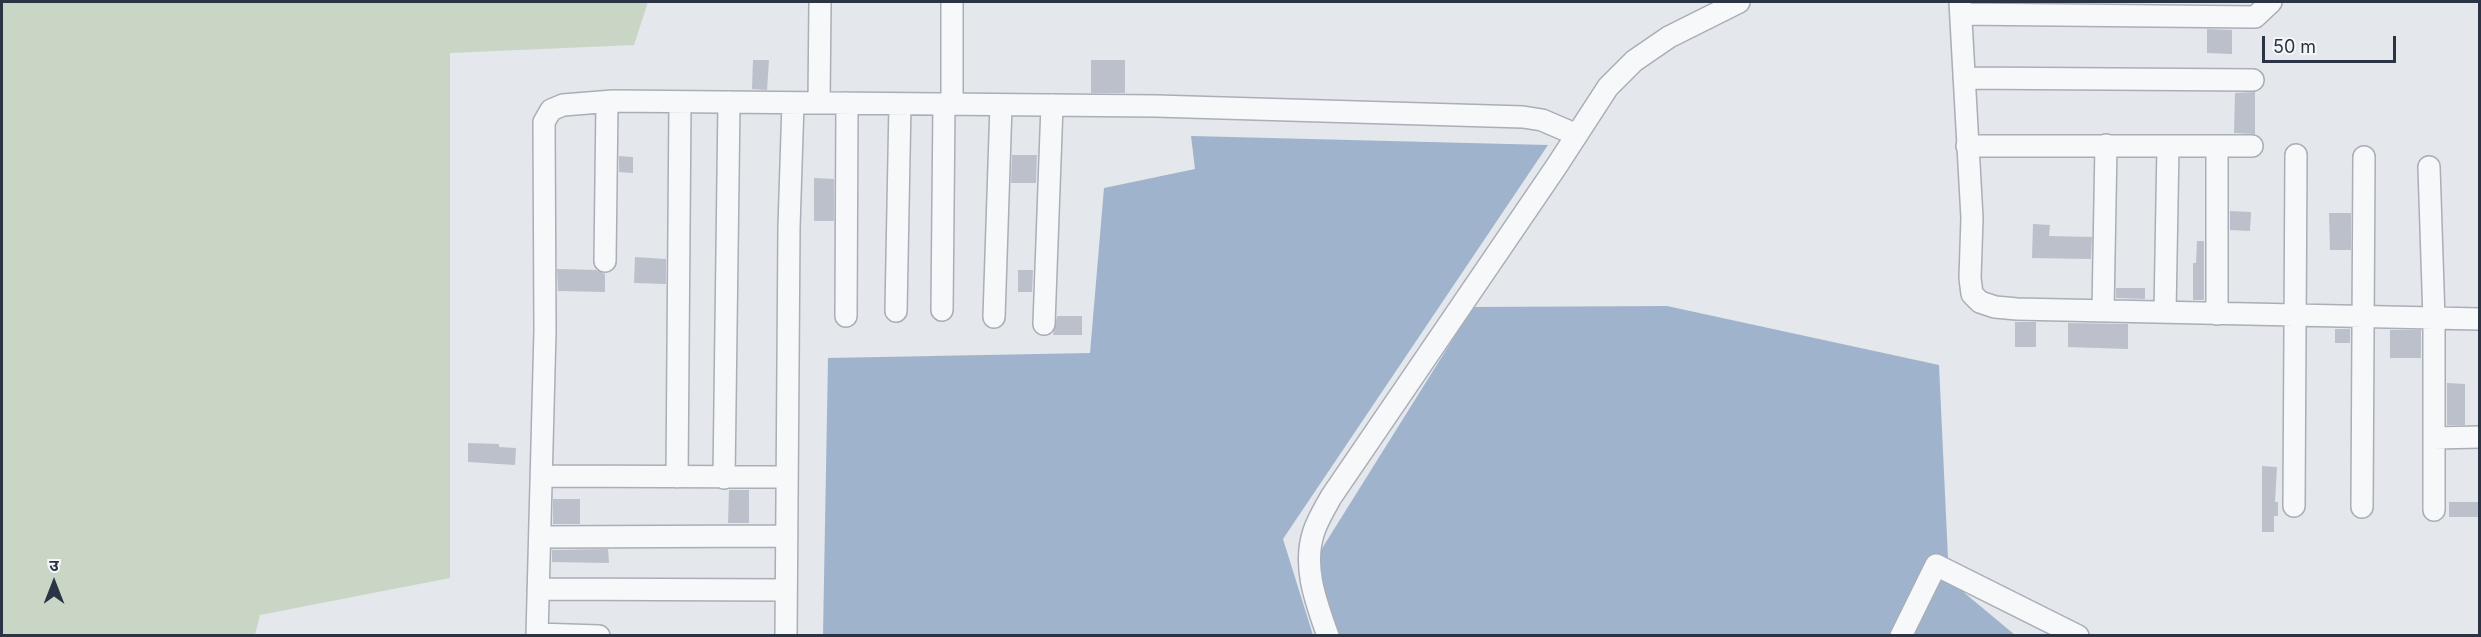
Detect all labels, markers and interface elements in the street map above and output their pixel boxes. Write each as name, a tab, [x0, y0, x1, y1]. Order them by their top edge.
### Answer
scale bar	[2265, 24, 2398, 62]
text: 50 m	[2273, 36, 2316, 57]
north arrow	[24, 553, 84, 613]
text: उ	[49, 555, 59, 575]

